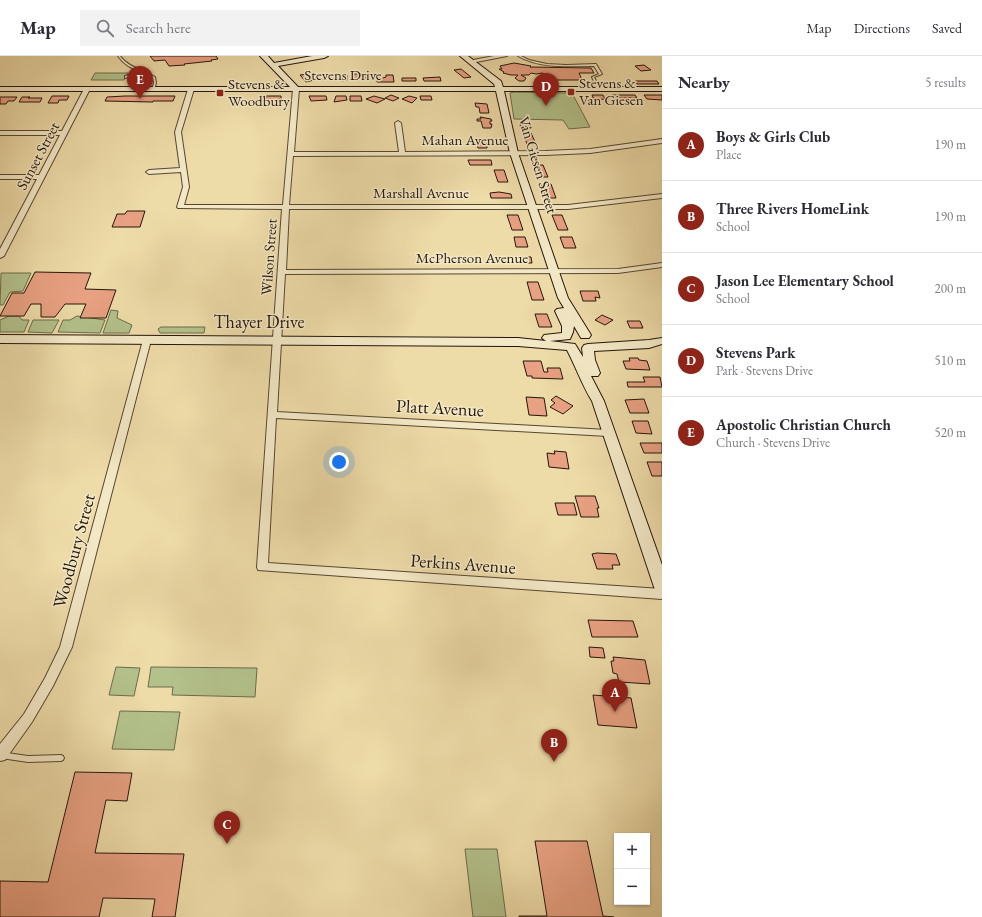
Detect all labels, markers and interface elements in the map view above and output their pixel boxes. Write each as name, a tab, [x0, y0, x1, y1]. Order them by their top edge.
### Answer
search box	[80, 10, 360, 46]
text: Map	[20, 15, 56, 40]
icon: search	[94, 17, 116, 39]
text: Search here	[126, 18, 191, 37]
text: Map	[806, 19, 832, 37]
text: Directions	[854, 19, 910, 37]
text: Saved	[932, 19, 962, 37]
street label: Stevens Drive	[304, 65, 382, 84]
pin: E	[127, 66, 153, 99]
text: Nearby	[678, 71, 730, 93]
pin: D	[533, 73, 559, 106]
place label: Stevens & Van Giesen	[579, 73, 644, 109]
place label: Stevens & Woodbury	[228, 74, 290, 110]
text: 5 results	[925, 74, 966, 91]
marker: Stevens & Van Giesen	[566, 87, 576, 97]
marker: Stevens & Woodbury	[215, 88, 225, 98]
street label: Van Giesen Street	[515, 114, 562, 216]
street label: Sunset Street	[12, 118, 63, 193]
text: Boys & Girls Club	[716, 127, 830, 146]
street label: Mahan Avenue	[422, 130, 509, 149]
text: A	[686, 136, 696, 153]
text: 190 m	[935, 136, 966, 153]
text: Place	[716, 146, 742, 163]
street label: Marshall Avenue	[373, 183, 469, 202]
text: Three Rivers HomeLink	[716, 199, 869, 218]
text: B	[687, 208, 695, 225]
text: 190 m	[935, 208, 966, 225]
street label: Wilson Street	[256, 218, 281, 296]
text: School	[716, 218, 750, 235]
street label: McPherson Avenue	[416, 248, 528, 267]
text: Jason Lee Elementary School	[716, 271, 894, 290]
text: C	[686, 280, 696, 297]
text: 200 m	[935, 280, 966, 297]
text: School	[716, 290, 750, 307]
street label: Thayer Drive	[214, 310, 304, 333]
text: Stevens Park	[716, 343, 796, 362]
text: D	[686, 352, 696, 369]
text: 510 m	[935, 352, 966, 369]
text: Park · Stevens Drive	[716, 362, 813, 379]
street label: Platt Avenue	[395, 394, 485, 421]
text: Apostolic Christian Church	[716, 415, 891, 434]
text: E	[687, 424, 695, 441]
text: 520 m	[935, 424, 966, 441]
text: Church · Stevens Drive	[716, 434, 830, 451]
your location	[329, 452, 349, 472]
street label: Woodbury Street	[47, 491, 100, 611]
street label: Perkins Avenue	[410, 548, 516, 579]
pin: A	[602, 679, 628, 712]
pin: B	[541, 729, 567, 762]
pin: C	[214, 811, 240, 844]
map controls	[614, 833, 650, 905]
button: +	[614, 833, 650, 869]
button: −	[614, 869, 650, 905]

